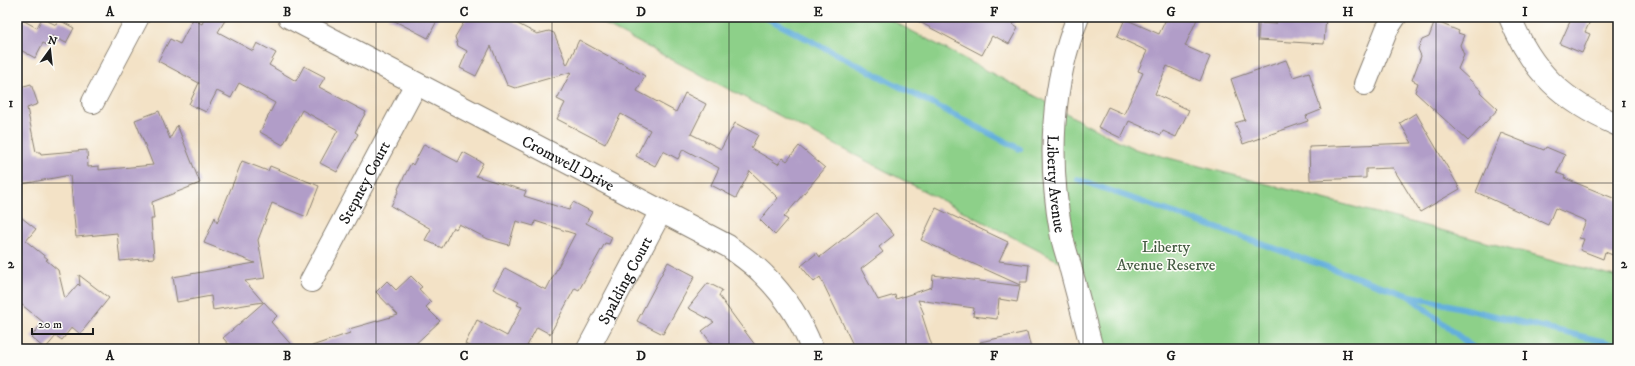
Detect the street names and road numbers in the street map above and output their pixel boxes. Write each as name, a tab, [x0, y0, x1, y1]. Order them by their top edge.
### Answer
street label: Cromwell Drive	[518, 131, 618, 196]
street label: Liberty Avenue	[1043, 135, 1070, 235]
street label: Stepney Court	[334, 138, 395, 228]
street label: Spalding Court	[594, 233, 657, 328]

